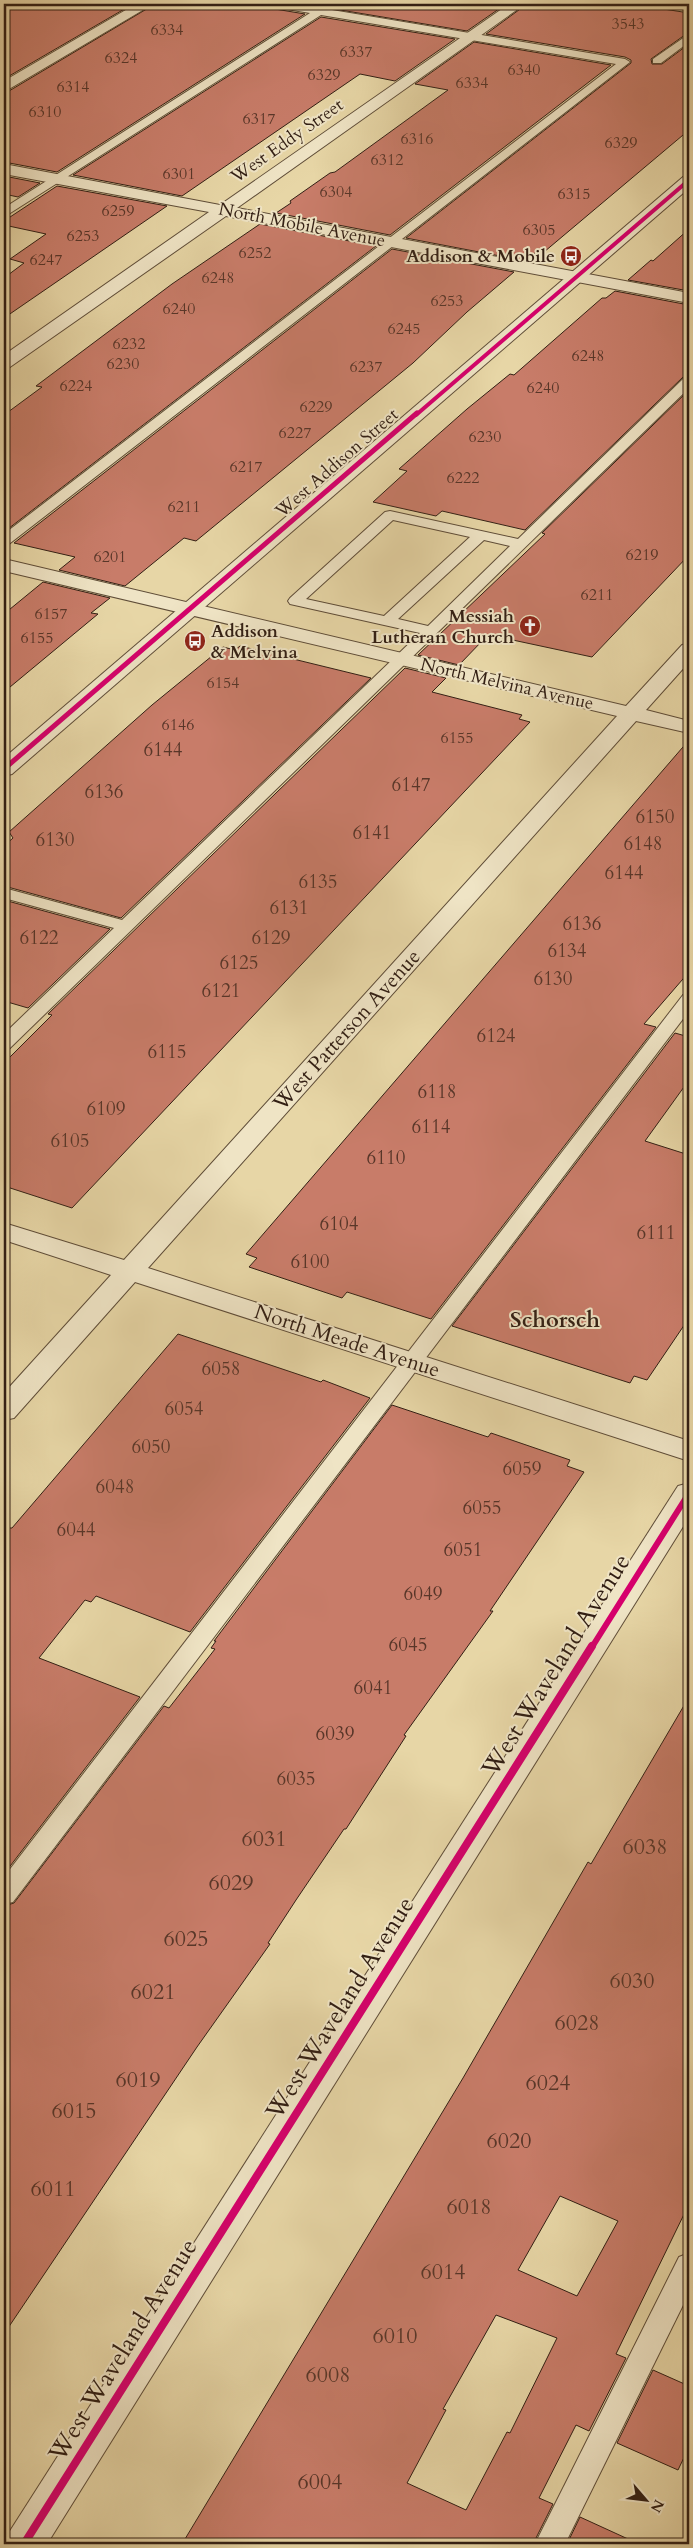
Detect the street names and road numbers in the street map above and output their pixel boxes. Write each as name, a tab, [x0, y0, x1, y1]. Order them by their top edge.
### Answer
street label: West Eddy Street	[225, 93, 349, 190]
street label: North Mobile Avenue	[216, 197, 388, 253]
street label: West Addison Street	[269, 402, 404, 524]
street label: North Melvina Avenue	[418, 652, 596, 716]
street label: West Patterson Avenue	[266, 943, 427, 1118]
street label: North Meade Avenue	[250, 1297, 444, 1385]
street label: West Waveland Avenue	[473, 1547, 638, 1784]
street label: West Waveland Avenue	[257, 1890, 422, 2127]
street label: West Waveland Avenue	[40, 2232, 205, 2469]

